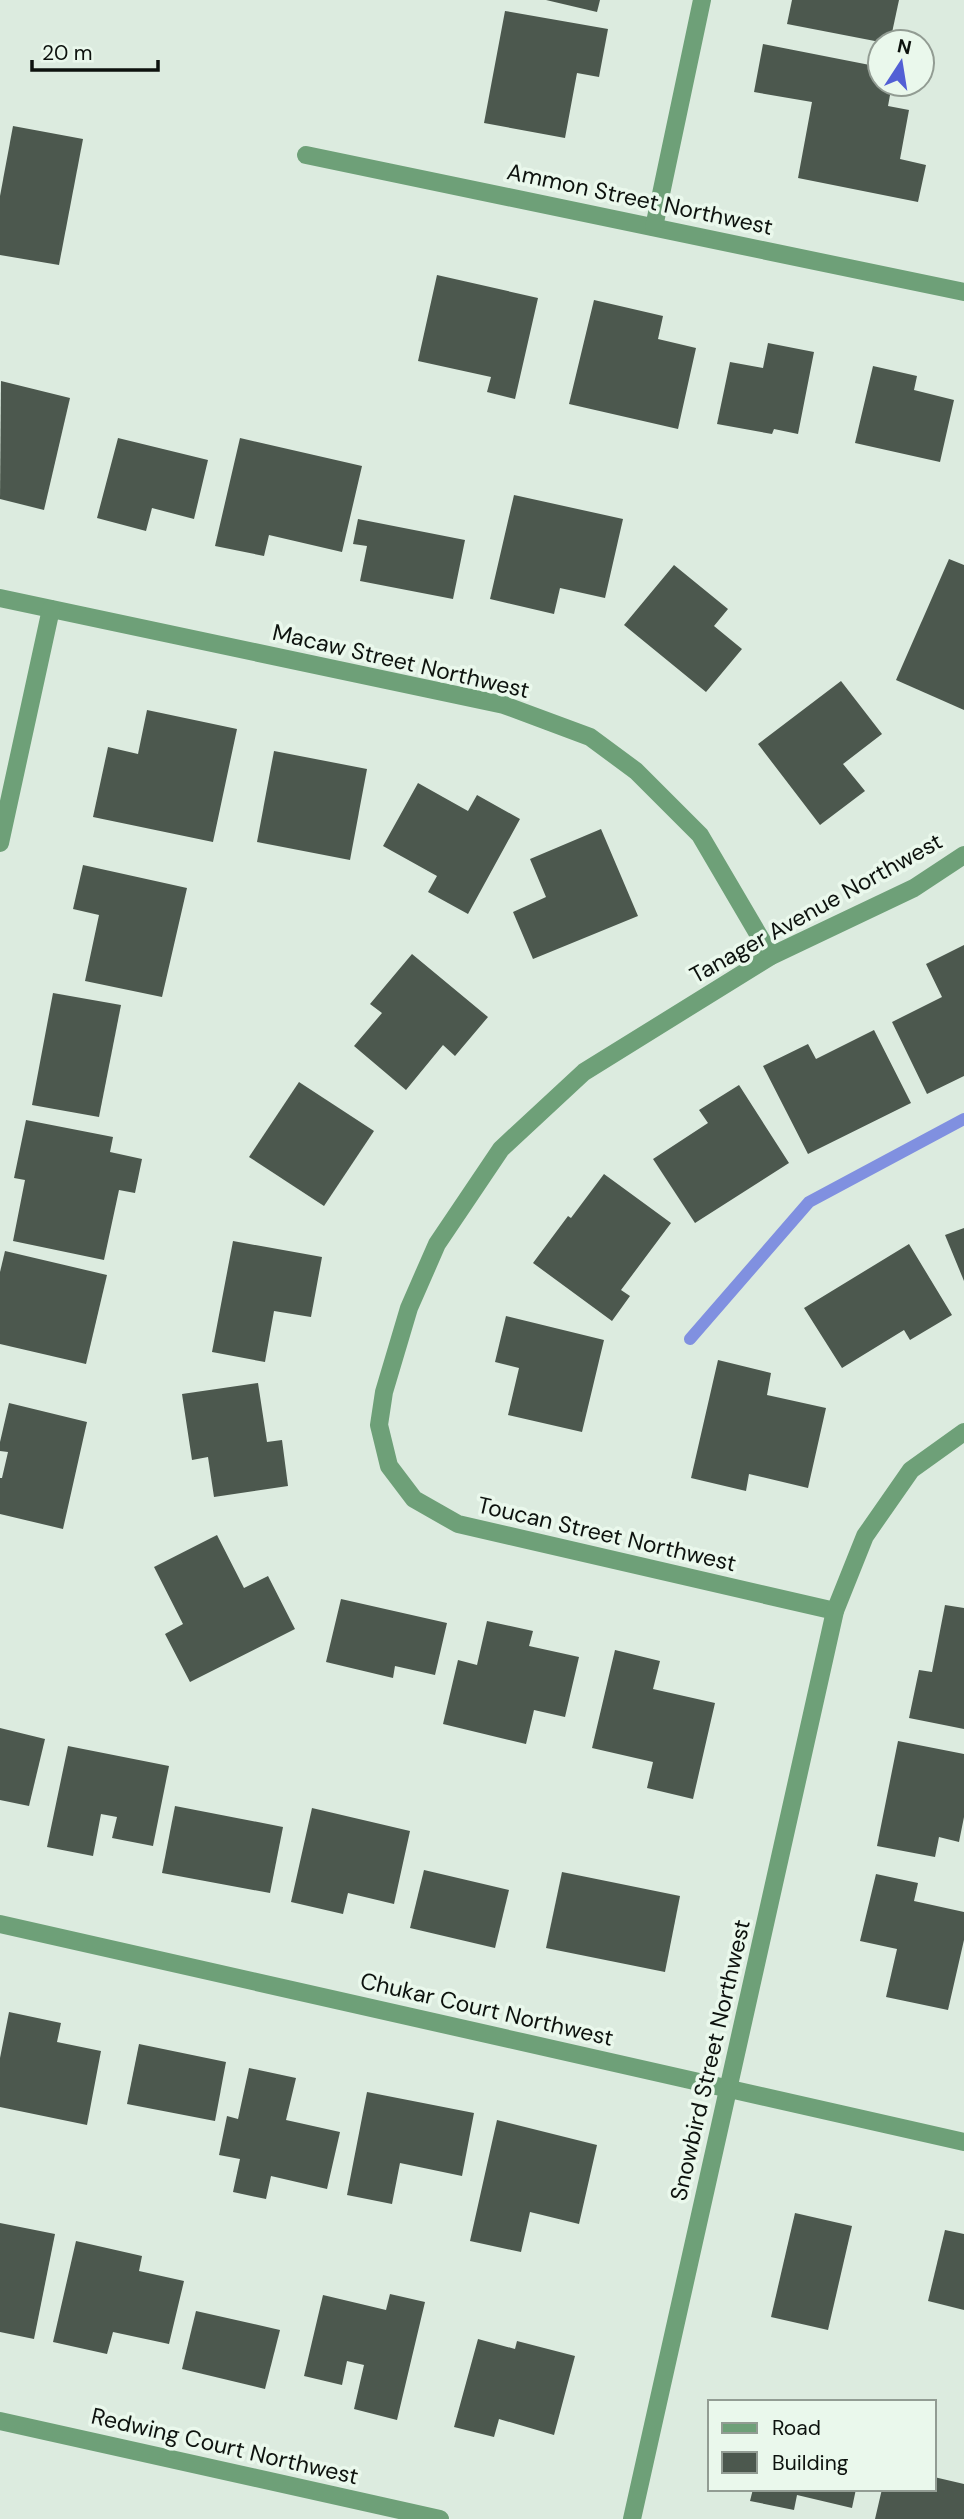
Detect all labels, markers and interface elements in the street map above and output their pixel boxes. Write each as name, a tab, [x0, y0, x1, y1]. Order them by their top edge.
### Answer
scale bar	[32, 28, 158, 72]
north arrow	[866, 28, 936, 98]
text: N	[895, 33, 914, 61]
text: 20 m	[42, 39, 93, 67]
street label: Ammon Street Northwest	[504, 156, 776, 242]
street label: Macaw Street Northwest	[270, 617, 532, 705]
street label: Tanager Avenue Northwest	[684, 826, 948, 990]
street label: Toucan Street Northwest	[475, 1490, 739, 1578]
street label: Snowbird Street Northwest	[663, 1916, 757, 2204]
street label: Chukar Court Northwest	[357, 1965, 617, 2053]
legend	[708, 2400, 936, 2491]
street label: Redwing Court Northwest	[89, 2401, 361, 2491]
text: Road	[772, 2414, 821, 2442]
text: Building	[772, 2449, 849, 2477]

